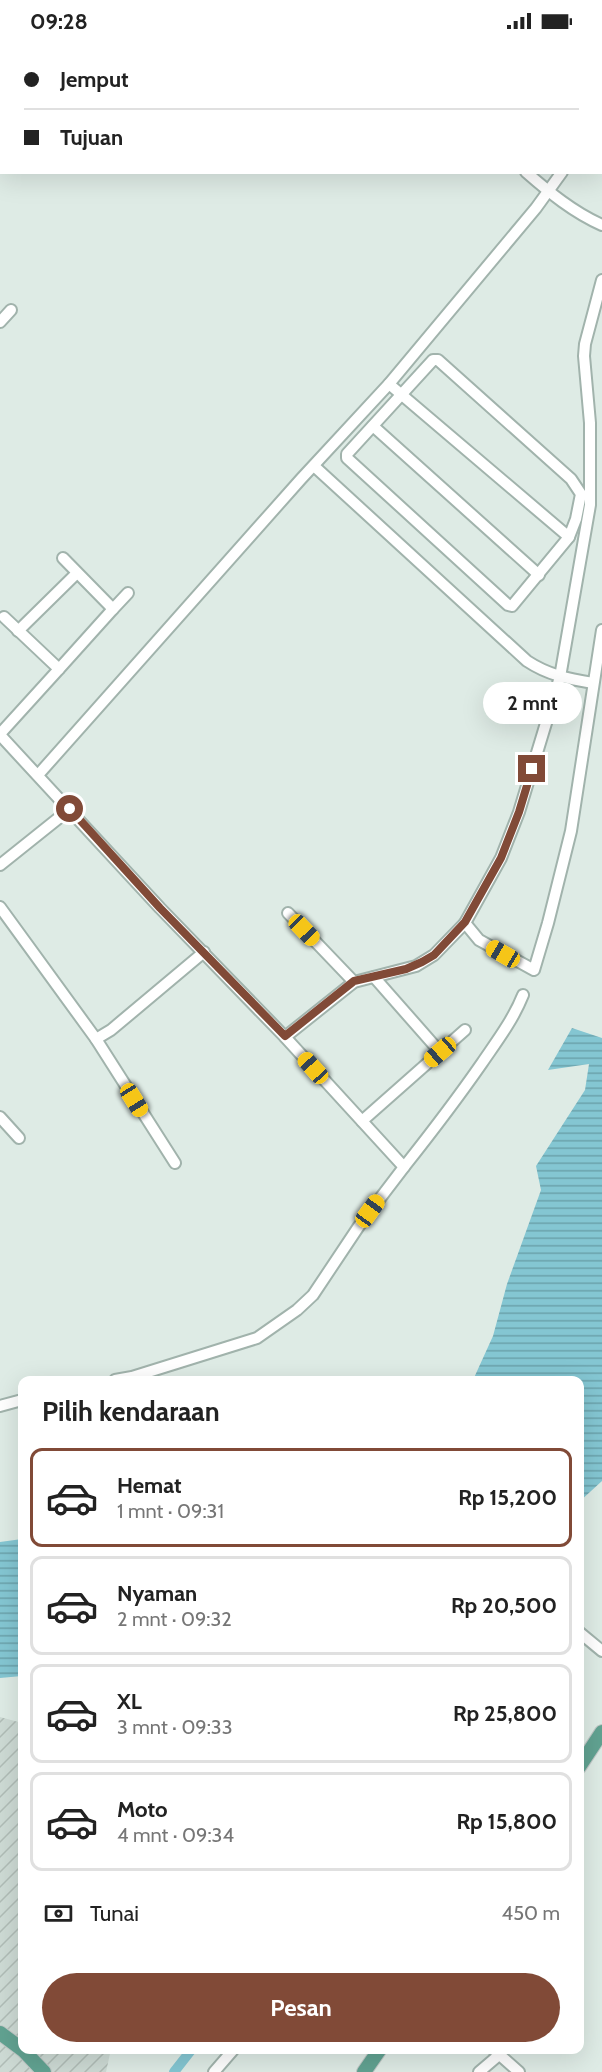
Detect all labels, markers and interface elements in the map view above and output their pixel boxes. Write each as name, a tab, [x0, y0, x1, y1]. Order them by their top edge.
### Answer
text: 09:28	[30, 8, 88, 35]
text: Jemput	[60, 66, 129, 93]
text: Tujuan	[60, 124, 123, 151]
callout: 2 mnt	[482, 682, 582, 724]
text: 2 mnt	[507, 691, 558, 715]
route end	[518, 755, 545, 782]
route start	[56, 795, 83, 822]
car	[285, 911, 323, 949]
car	[483, 937, 523, 971]
car	[421, 1033, 459, 1071]
car	[294, 1049, 332, 1087]
car	[117, 1080, 151, 1120]
car	[352, 1191, 388, 1231]
text: Pilih kendaraan	[42, 1395, 220, 1428]
icon: car	[45, 1471, 99, 1525]
text: Hemat	[117, 1472, 182, 1499]
text: Rp 15,200	[458, 1484, 557, 1511]
text: 1 mnt · 09:31	[117, 1499, 224, 1523]
icon: car	[45, 1579, 99, 1633]
text: Nyaman	[117, 1580, 197, 1607]
text: Rp 20,500	[451, 1592, 557, 1619]
text: 2 mnt · 09:32	[117, 1607, 232, 1631]
icon: car	[45, 1687, 99, 1741]
text: XL	[117, 1688, 142, 1715]
text: Rp 25,800	[453, 1700, 557, 1727]
text: 3 mnt · 09:33	[117, 1715, 233, 1739]
icon: car	[45, 1795, 99, 1849]
text: Moto	[117, 1796, 168, 1823]
text: Rp 15,800	[456, 1808, 557, 1835]
text: 4 mnt · 09:34	[117, 1823, 234, 1847]
icon: cash	[42, 1897, 75, 1930]
text: Tunai	[90, 1900, 139, 1927]
text: 450 m	[502, 1901, 560, 1925]
button: Pesan	[42, 1973, 560, 2042]

